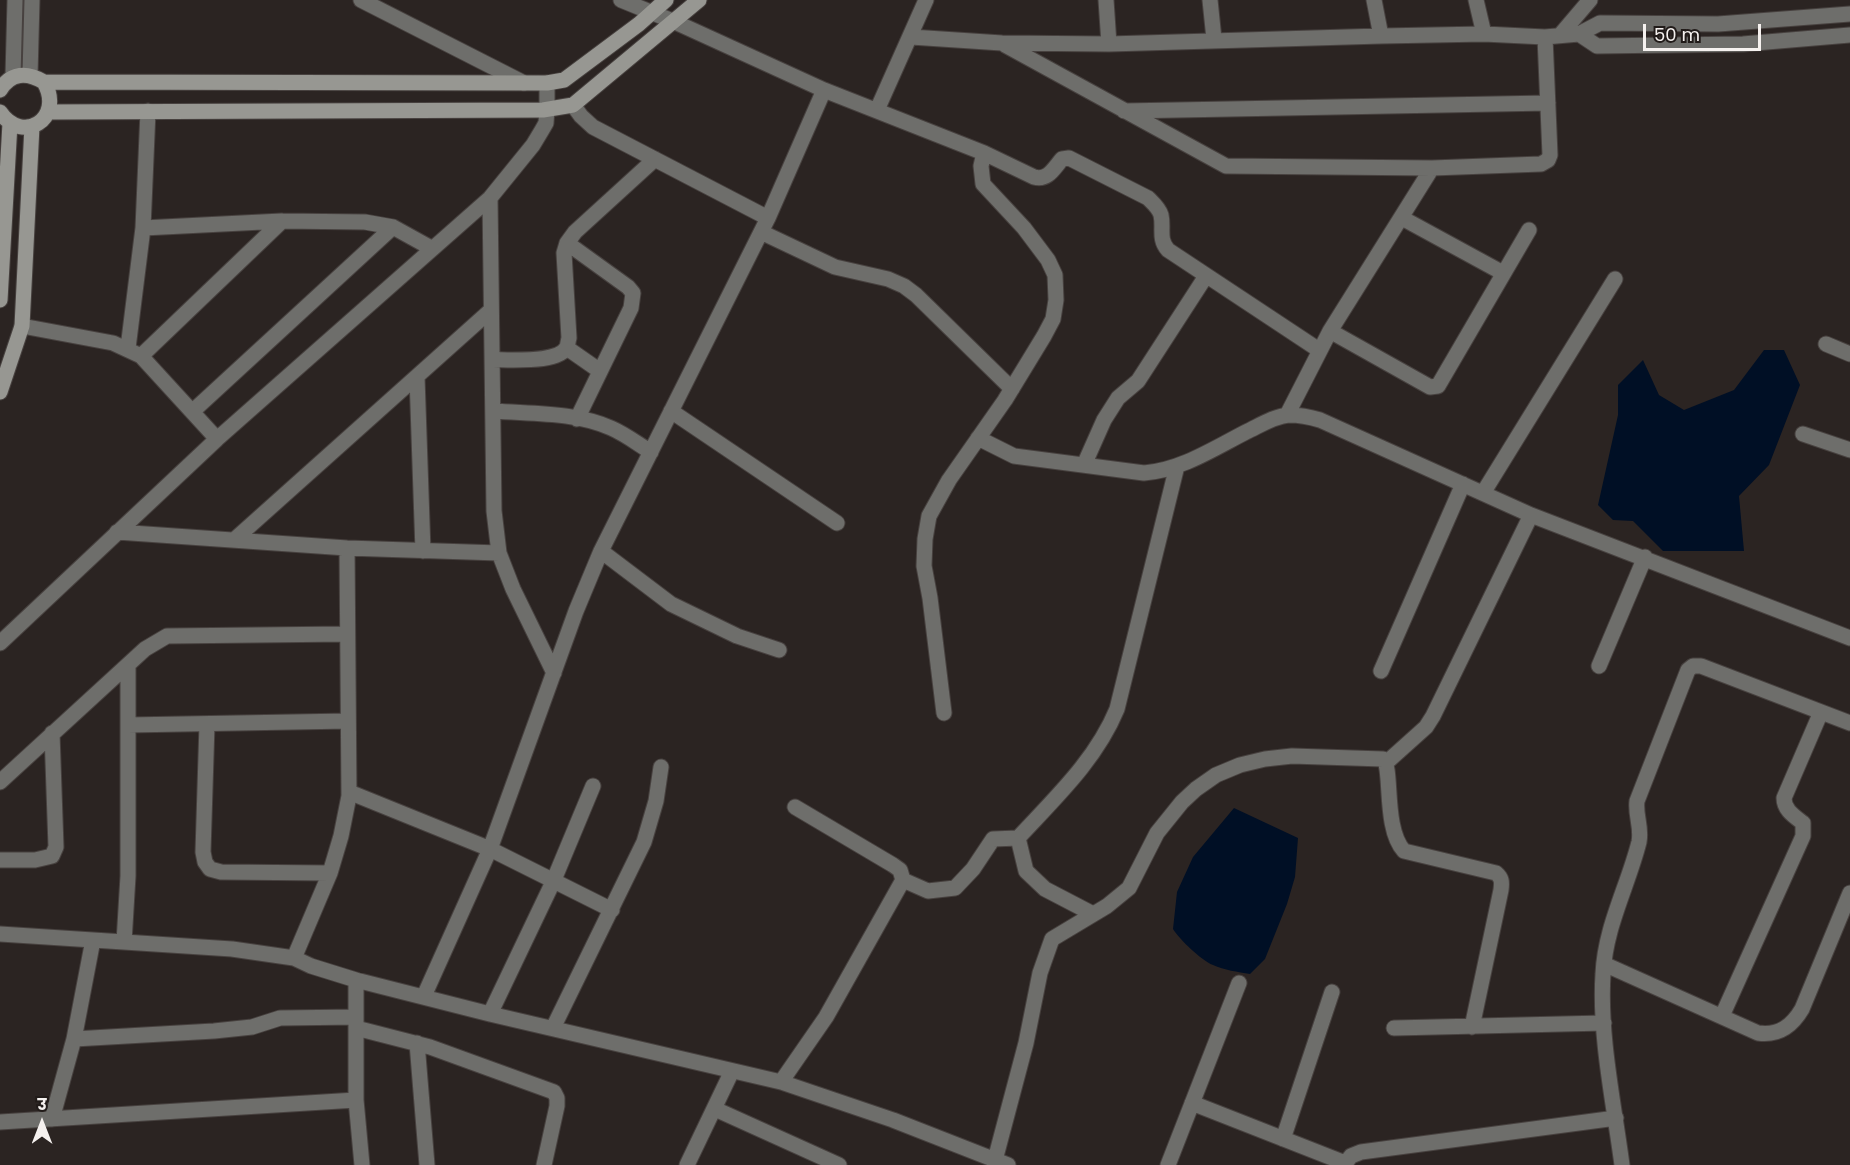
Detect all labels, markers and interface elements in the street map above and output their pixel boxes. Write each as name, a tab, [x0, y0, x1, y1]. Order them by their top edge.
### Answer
scale bar	[1646, 12, 1764, 50]
text: 50 m	[1654, 22, 1700, 47]
north arrow	[12, 1093, 72, 1153]
text: उ	[37, 1093, 47, 1116]

